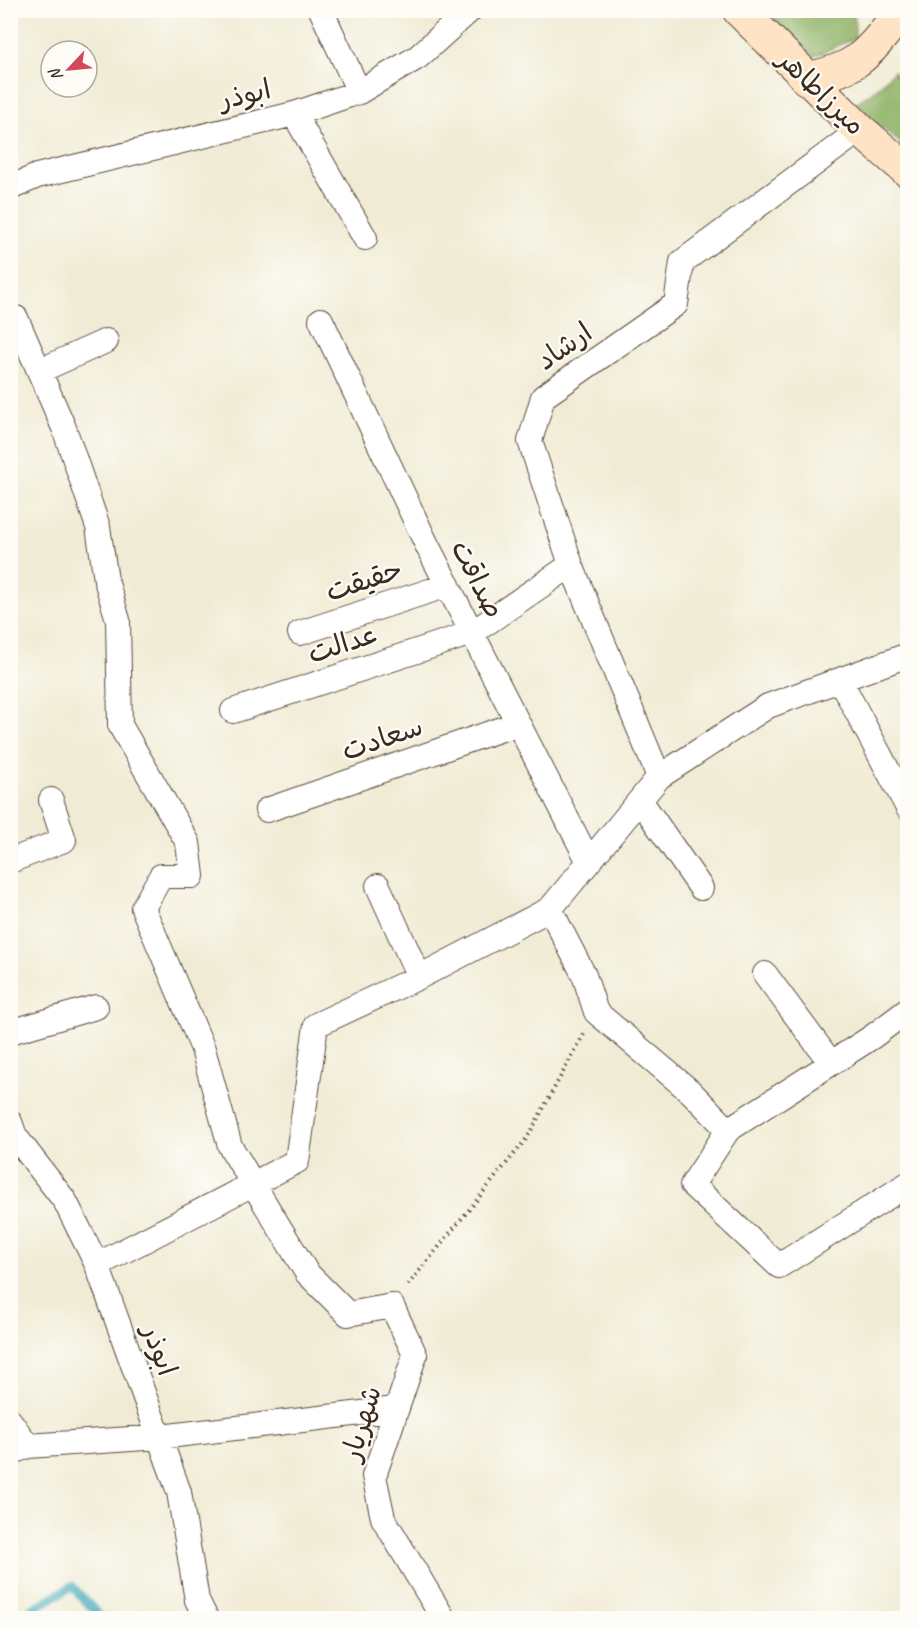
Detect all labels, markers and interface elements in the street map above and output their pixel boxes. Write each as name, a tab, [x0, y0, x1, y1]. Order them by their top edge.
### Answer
north arrow	[39, 39, 99, 99]
street label: میرزاطاهر	[769, 40, 873, 142]
text: N	[44, 64, 68, 84]
street label: ابوذر	[214, 71, 274, 117]
street label: ارشاد	[529, 314, 599, 378]
street label: صداقت	[444, 534, 512, 624]
street label: حقیقت	[321, 551, 407, 609]
street label: عدالت	[303, 615, 383, 671]
street label: سعادت	[337, 708, 427, 768]
street label: ابوذر	[134, 1318, 185, 1380]
street label: شهریار	[333, 1381, 389, 1466]

